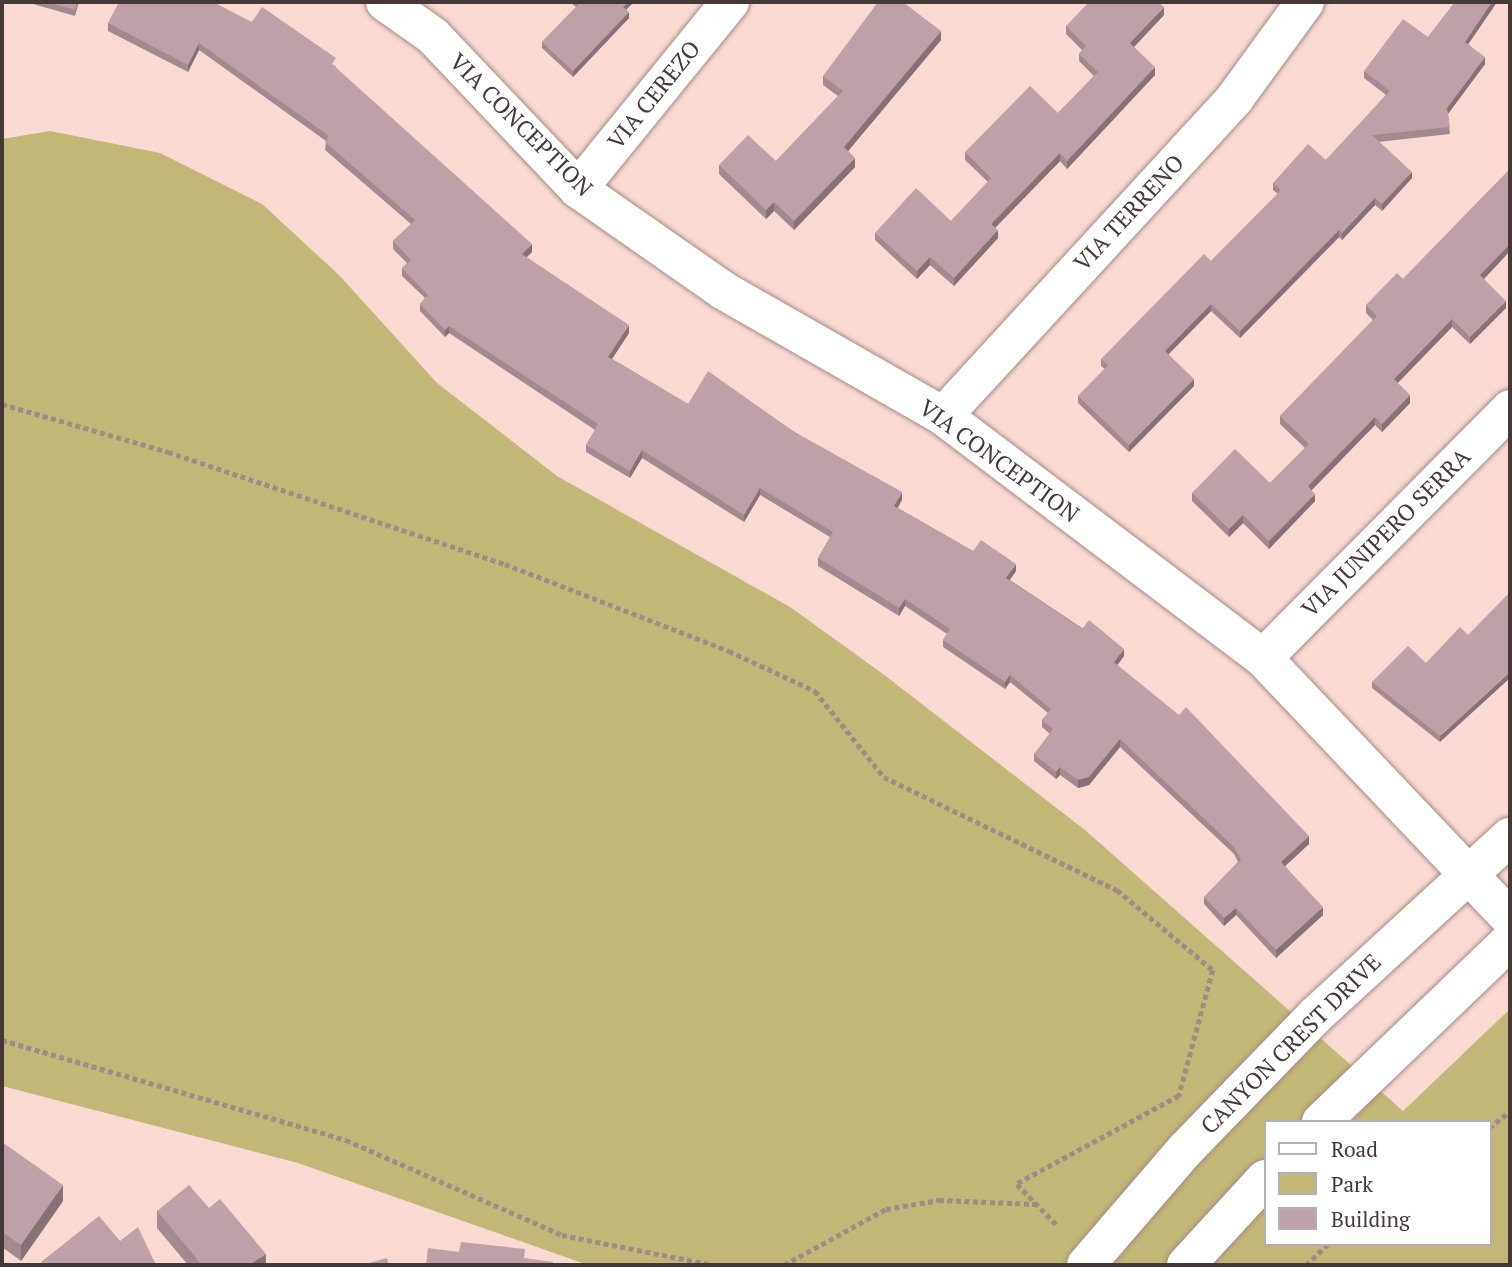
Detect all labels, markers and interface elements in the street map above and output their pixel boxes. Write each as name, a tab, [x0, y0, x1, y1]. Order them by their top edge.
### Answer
street label: VIA CEREZO	[602, 35, 706, 155]
street label: VIA CONCEPTION	[444, 48, 598, 202]
street label: VIA TERRENO	[1068, 149, 1190, 277]
street label: VIA CONCEPTION	[913, 394, 1085, 528]
street label: VIA JUNIPERO SERRA	[1296, 443, 1476, 623]
street label: CANYON CREST DRIVE	[1195, 948, 1387, 1140]
legend	[1264, 1120, 1491, 1246]
text: Road	[1331, 1135, 1378, 1163]
text: Park	[1331, 1170, 1373, 1198]
text: Building	[1331, 1205, 1410, 1233]

